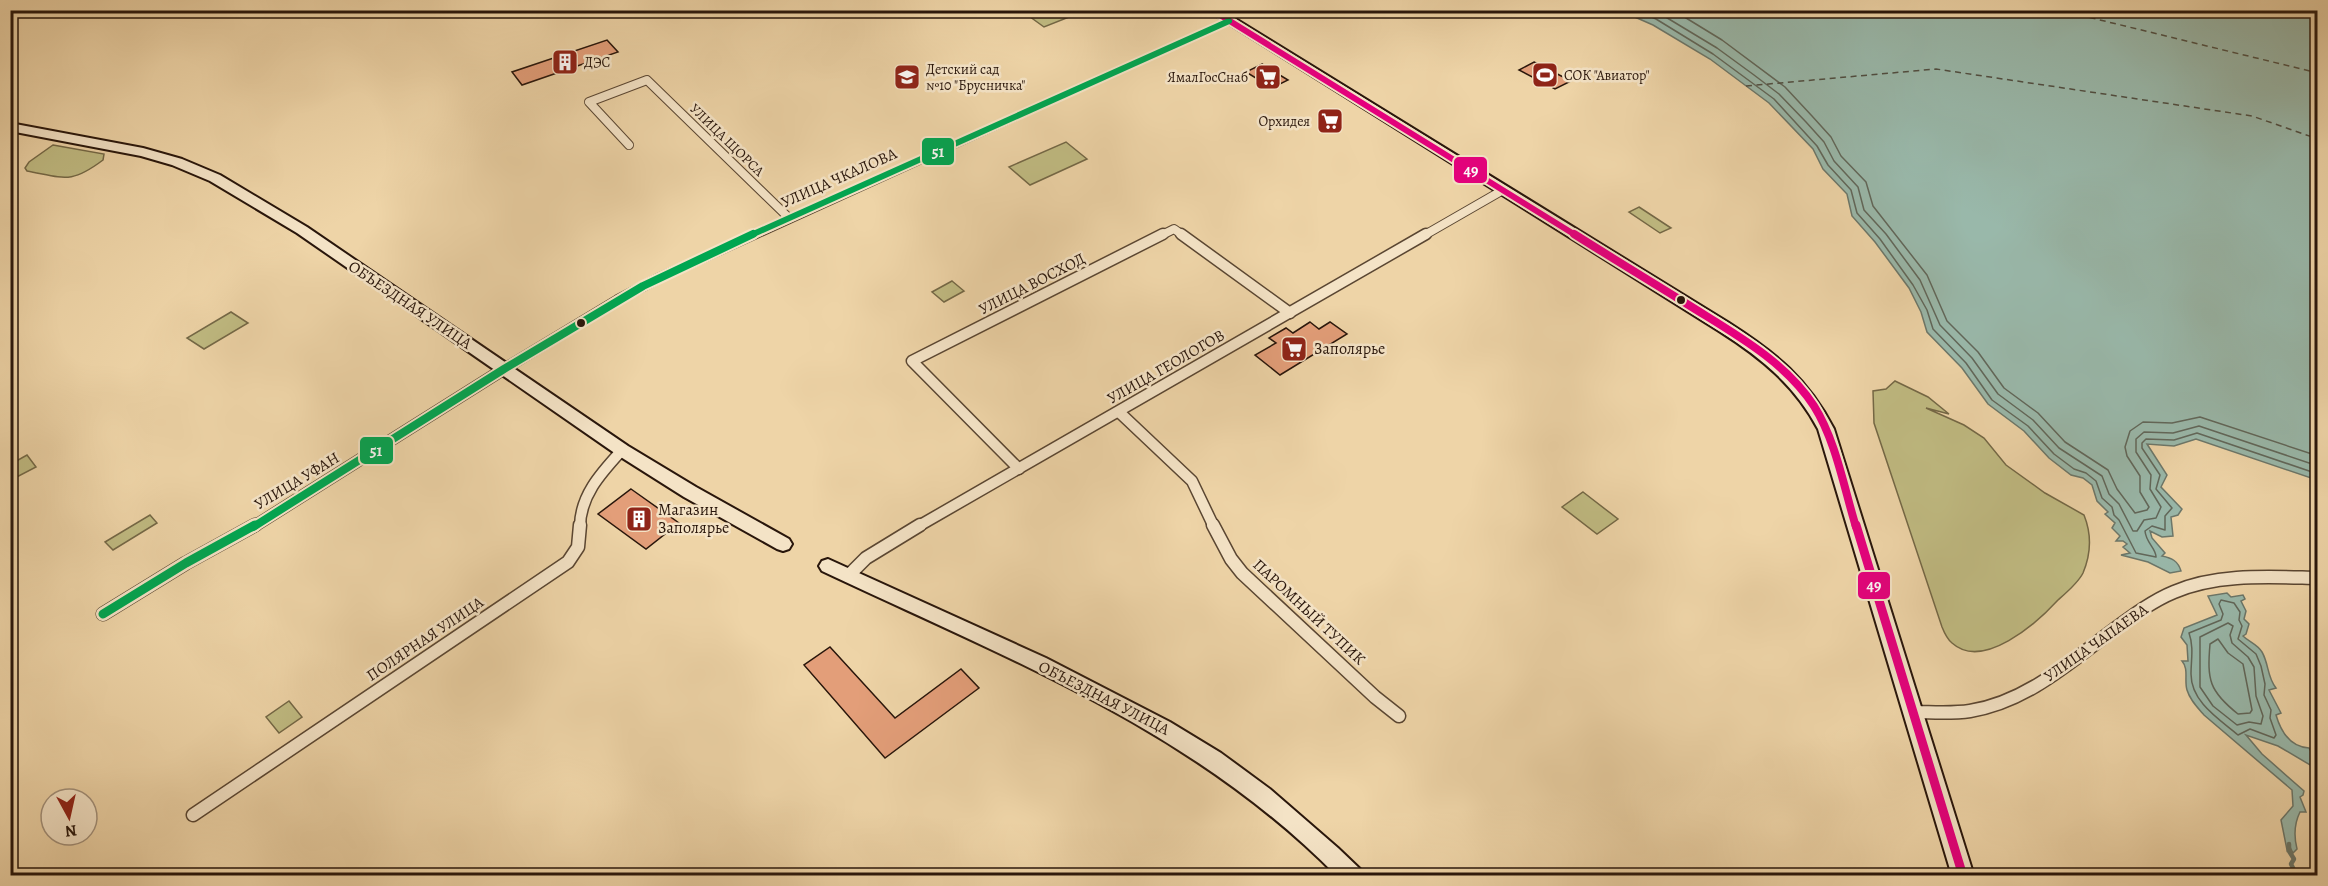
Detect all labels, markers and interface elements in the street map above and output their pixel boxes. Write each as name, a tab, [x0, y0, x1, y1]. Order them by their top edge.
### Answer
building icon: ДЭС	[550, 47, 580, 77]
place label: ДЭС	[584, 53, 611, 72]
place label: Детский сад №10 "Брусничка"	[926, 60, 1025, 95]
sports icon: СОК "Авиатор"	[1530, 60, 1560, 90]
school or university icon: Детский сад №10 "Брусничка"	[892, 62, 922, 92]
supermarket icon: ЯмалГосСнаб	[1253, 62, 1283, 92]
place label: СОК "Авиатор"	[1564, 66, 1650, 85]
place label: ЯмалГосСнаб	[1167, 68, 1248, 87]
street label: УЛИЦА ЩОРСА	[686, 100, 769, 181]
supermarket icon: Орхидея	[1315, 106, 1345, 136]
place label: Орхидея	[1258, 112, 1310, 131]
line badge: 51	[921, 137, 955, 166]
text: 51	[932, 141, 945, 163]
street label: УЛИЦА ЧКАЛОВА	[778, 142, 901, 213]
line badge: 49	[1453, 156, 1488, 184]
text: 49	[1464, 160, 1478, 182]
street label: УЛИЦА ВОСХОД	[975, 248, 1089, 320]
street label: ОБЪЕЗДНАЯ УЛИЦА	[344, 255, 477, 355]
unlabelled marker	[1675, 294, 1687, 306]
unlabelled marker	[575, 317, 587, 329]
street label: УЛИЦА ГЕОЛОГОВ	[1103, 324, 1229, 410]
supermarket icon: Заполярье	[1279, 334, 1309, 364]
place label: Заполярье	[1314, 338, 1385, 360]
line badge: 51	[359, 436, 394, 465]
text: 51	[370, 440, 383, 462]
street label: УЛИЦА УФАН	[250, 447, 344, 515]
place label: Магазин Заполярье	[658, 499, 729, 539]
building icon: Магазин Заполярье	[624, 504, 654, 534]
street label: ПАРОМНЫЙ ТУПИК	[1248, 554, 1371, 670]
line badge: 49	[1857, 571, 1891, 600]
text: 49	[1867, 575, 1881, 597]
street label: ПОЛЯРНАЯ УЛИЦА	[362, 591, 488, 686]
street label: УЛИЦА ЧАПАЕВА	[2039, 598, 2153, 687]
street label: ОБЪЕЗДНАЯ УЛИЦА	[1035, 655, 1174, 741]
north arrow	[39, 787, 99, 847]
text: N	[63, 819, 78, 843]

